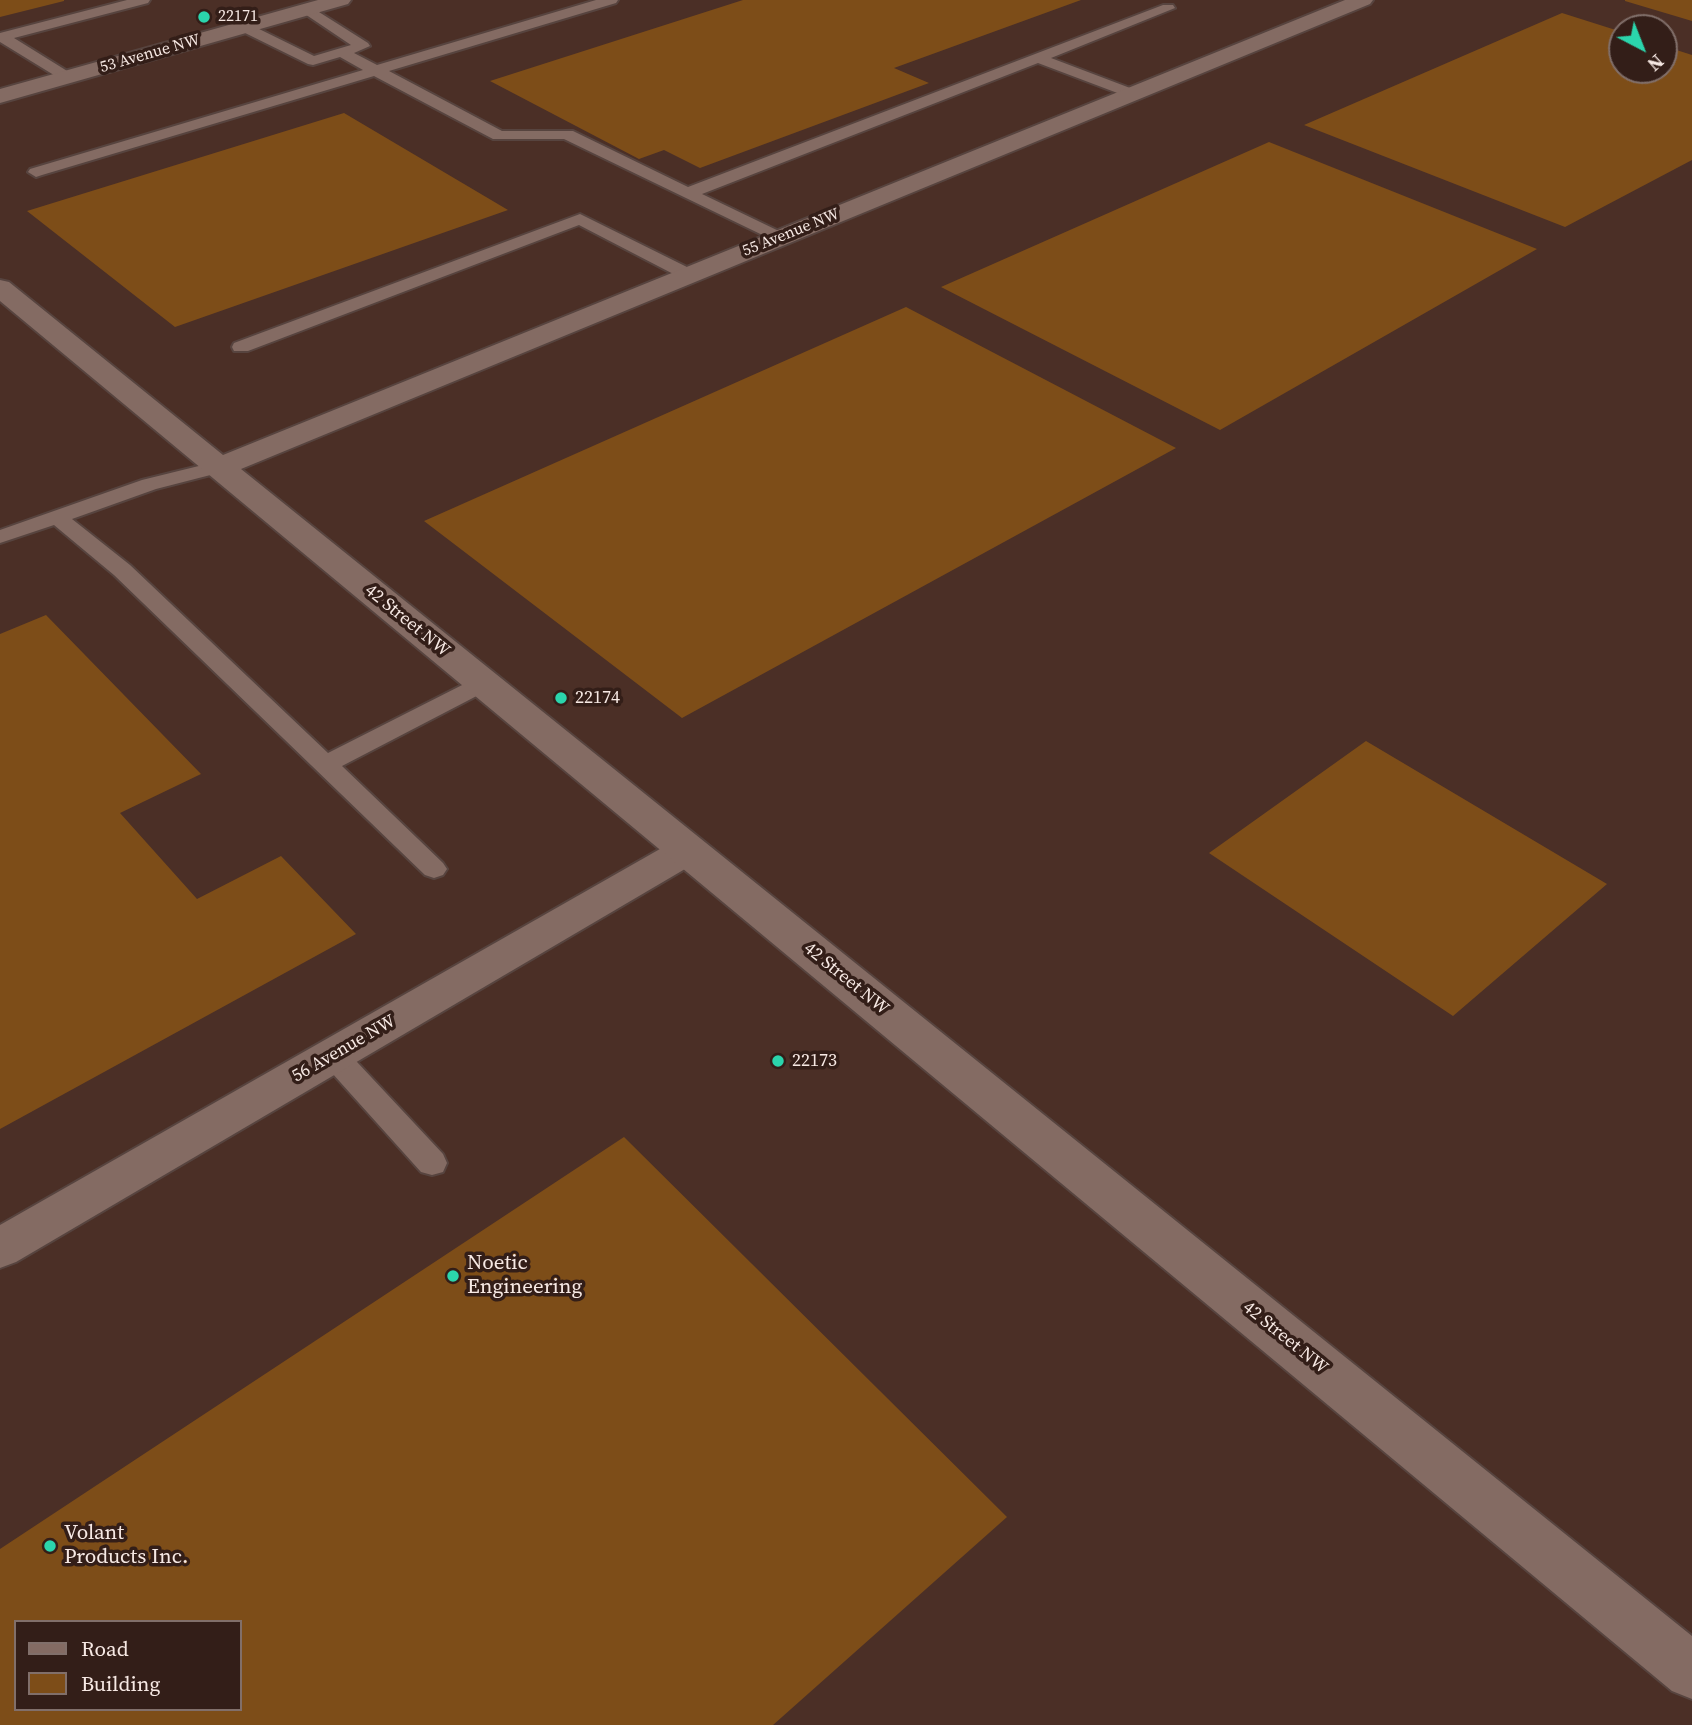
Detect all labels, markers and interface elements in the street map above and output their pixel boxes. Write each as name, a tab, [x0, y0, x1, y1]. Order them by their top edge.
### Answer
place label: 22171	[218, 7, 258, 27]
marker: 22171	[196, 9, 212, 25]
north arrow	[1608, 14, 1678, 84]
street label: 53 Avenue NW	[98, 31, 202, 77]
text: N	[1642, 49, 1670, 77]
street label: 55 Avenue NW	[740, 205, 842, 261]
street label: 42 Street NW	[360, 580, 454, 662]
place label: 22174	[575, 687, 620, 709]
marker: 22174	[553, 690, 569, 706]
street label: 42 Street NW	[799, 938, 893, 1020]
street label: 56 Avenue NW	[288, 1011, 400, 1087]
place label: 22173	[792, 1050, 837, 1072]
marker: 22173	[770, 1053, 786, 1069]
place label: Noetic Engineering	[467, 1251, 582, 1301]
marker: Noetic Engineering	[445, 1268, 461, 1284]
street label: 42 Street NW	[1238, 1297, 1332, 1379]
place label: Volant Products Inc.	[64, 1521, 188, 1571]
marker: Volant Products Inc.	[42, 1538, 58, 1554]
legend	[14, 1620, 242, 1711]
text: Road	[81, 1634, 129, 1663]
text: Building	[81, 1669, 160, 1698]

